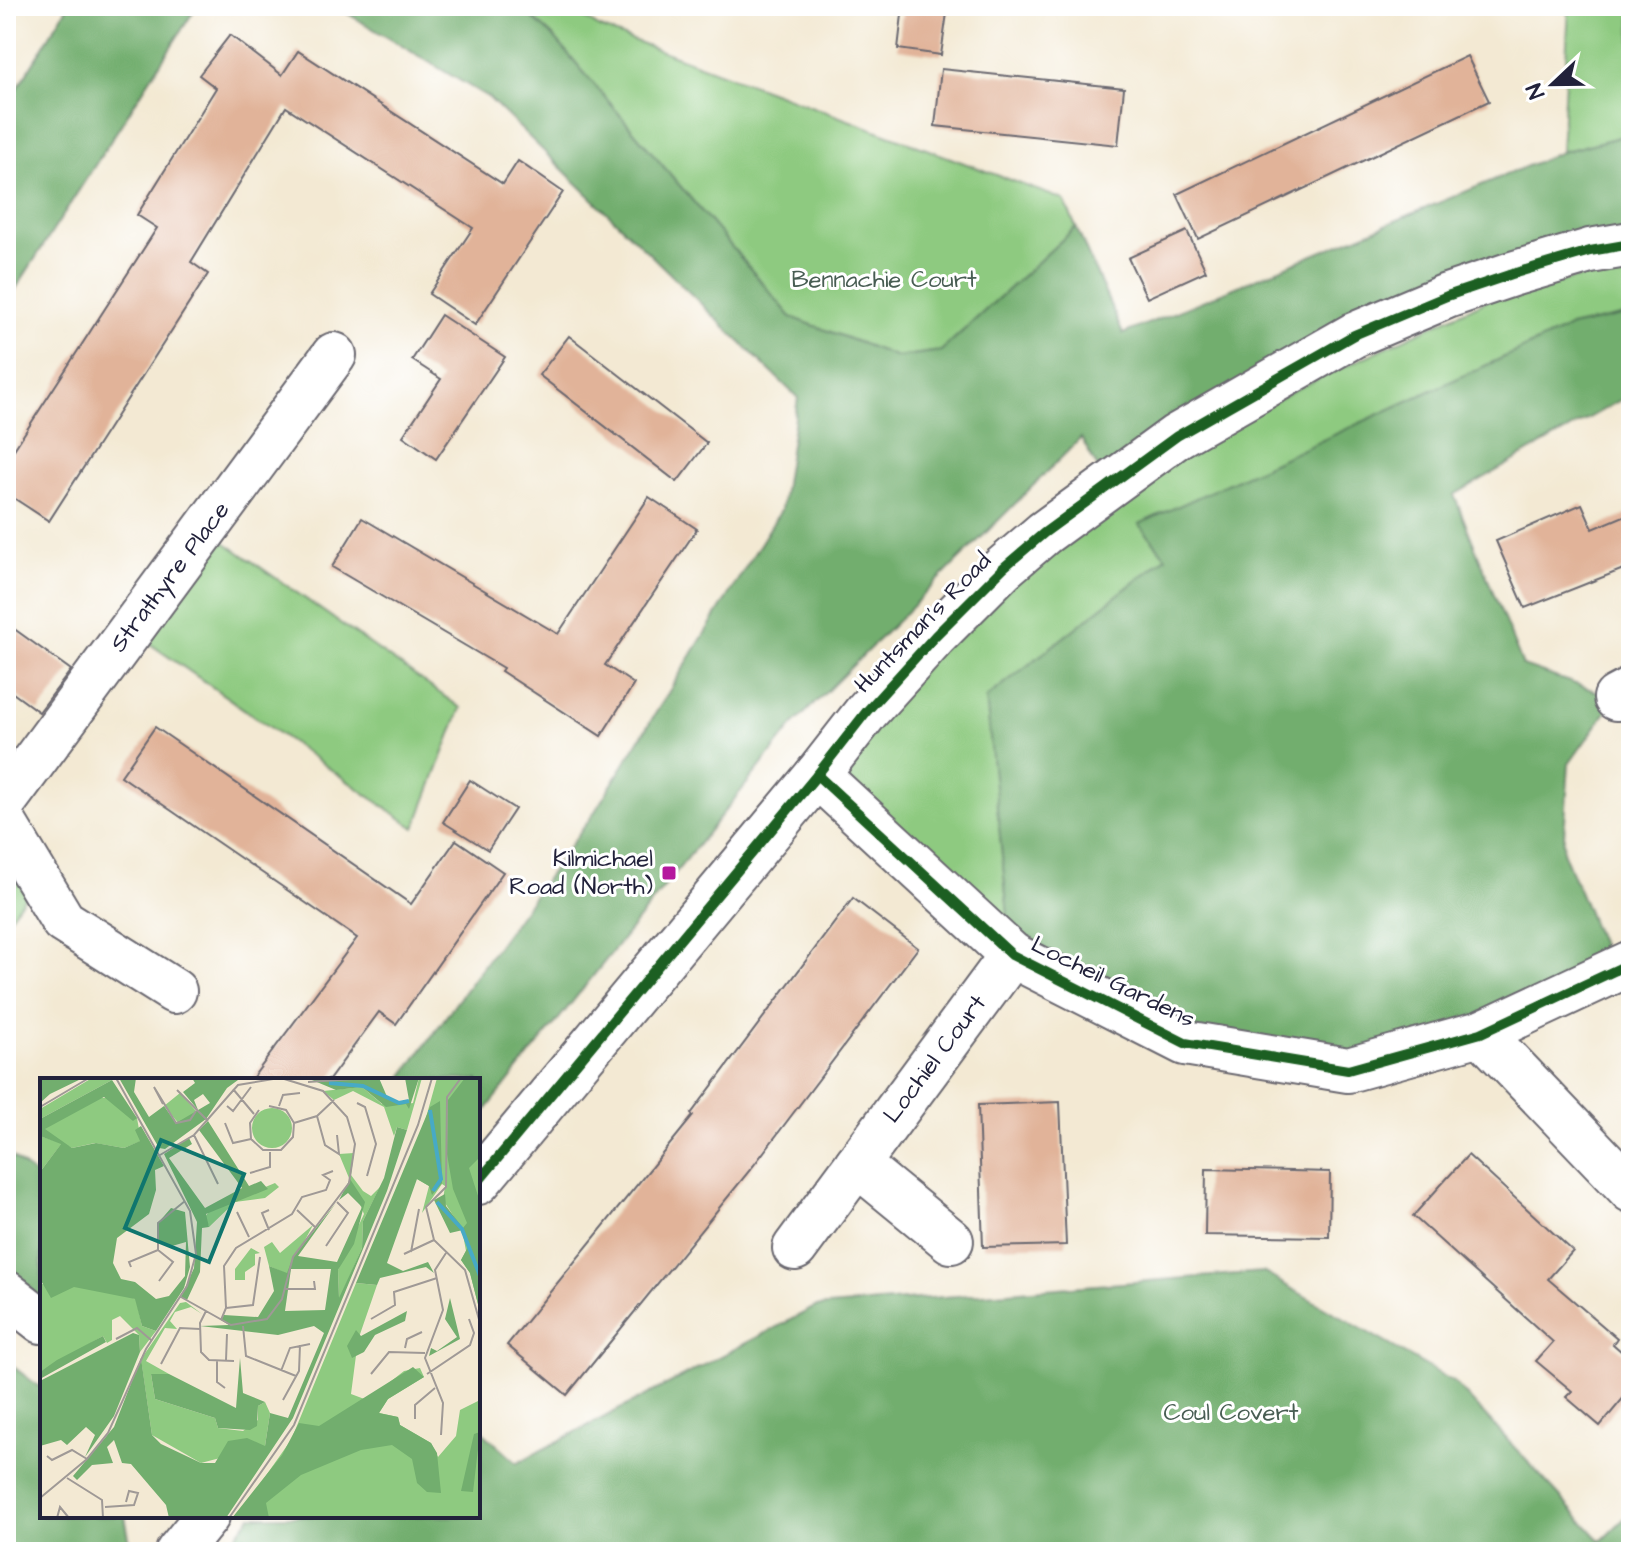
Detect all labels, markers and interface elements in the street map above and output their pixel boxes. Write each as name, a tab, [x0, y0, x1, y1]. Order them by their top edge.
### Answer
north arrow	[1513, 44, 1593, 124]
text: N	[1519, 79, 1553, 103]
park label: Bennachie Court	[791, 263, 977, 297]
street label: Strathyre Place	[102, 495, 239, 660]
street label: Huntsman's Road	[847, 545, 999, 701]
place label: Kilmichael Road (North)	[509, 842, 653, 904]
marker: Kilmichael Road (North)	[660, 864, 678, 882]
street label: Locheil Gardens	[1025, 928, 1201, 1036]
street label: Lochiel Court	[875, 988, 995, 1130]
inset map	[40, 1078, 480, 1518]
park label: Coul Covert	[1164, 1396, 1299, 1430]

